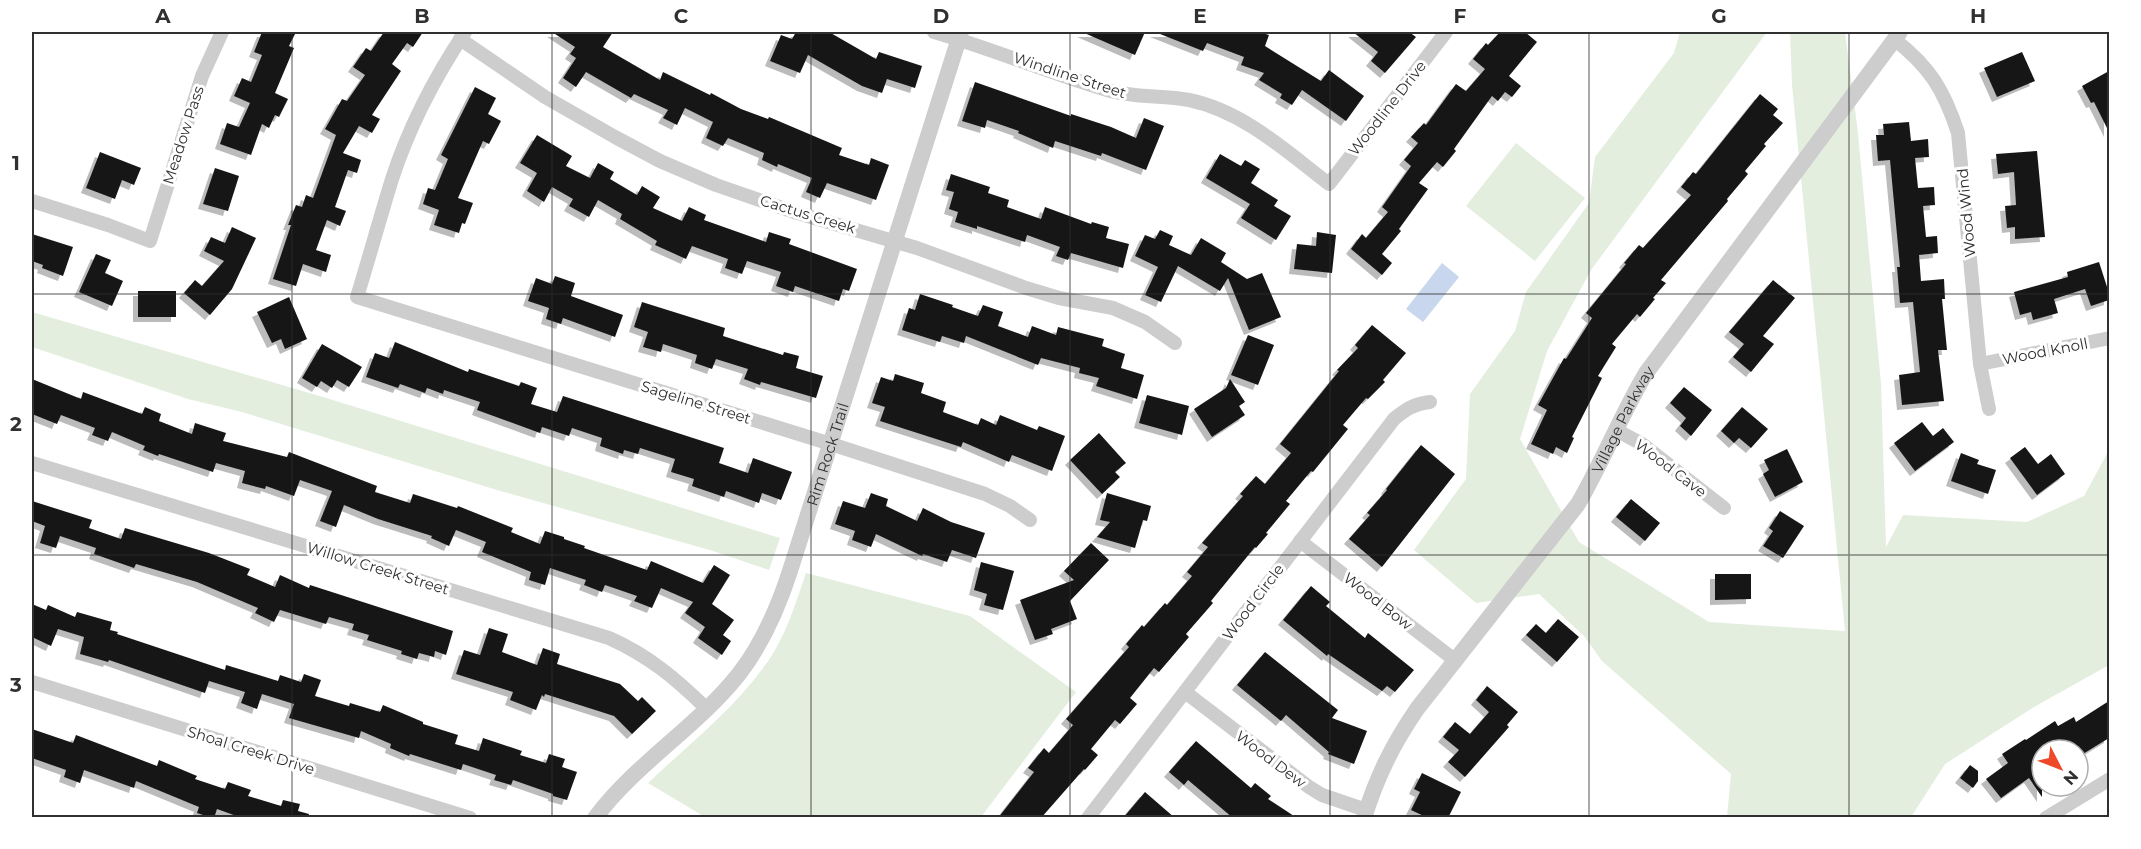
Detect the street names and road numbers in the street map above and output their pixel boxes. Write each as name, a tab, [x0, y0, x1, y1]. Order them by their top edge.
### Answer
street label: Windline Street	[1011, 48, 1129, 102]
street label: Woodline Drive	[1344, 57, 1430, 159]
street label: Meadow Pass	[158, 83, 208, 187]
street label: Wood Wind	[1953, 168, 1979, 258]
street label: Cactus Creek	[758, 190, 858, 238]
street label: Wood Knoll	[2001, 333, 2089, 369]
street label: Village Parkway	[1587, 361, 1658, 476]
street label: Sageline Street	[639, 376, 753, 428]
street label: Rim Rock Trail	[802, 400, 852, 508]
street label: Wood Cave	[1631, 435, 1711, 501]
street label: Willow Creek Street	[305, 537, 451, 599]
street label: Wood Circle	[1218, 560, 1288, 644]
street label: Wood Bow	[1340, 568, 1417, 634]
street label: Shoal Creek Drive	[185, 722, 317, 778]
street label: Wood Dew	[1232, 726, 1311, 792]

